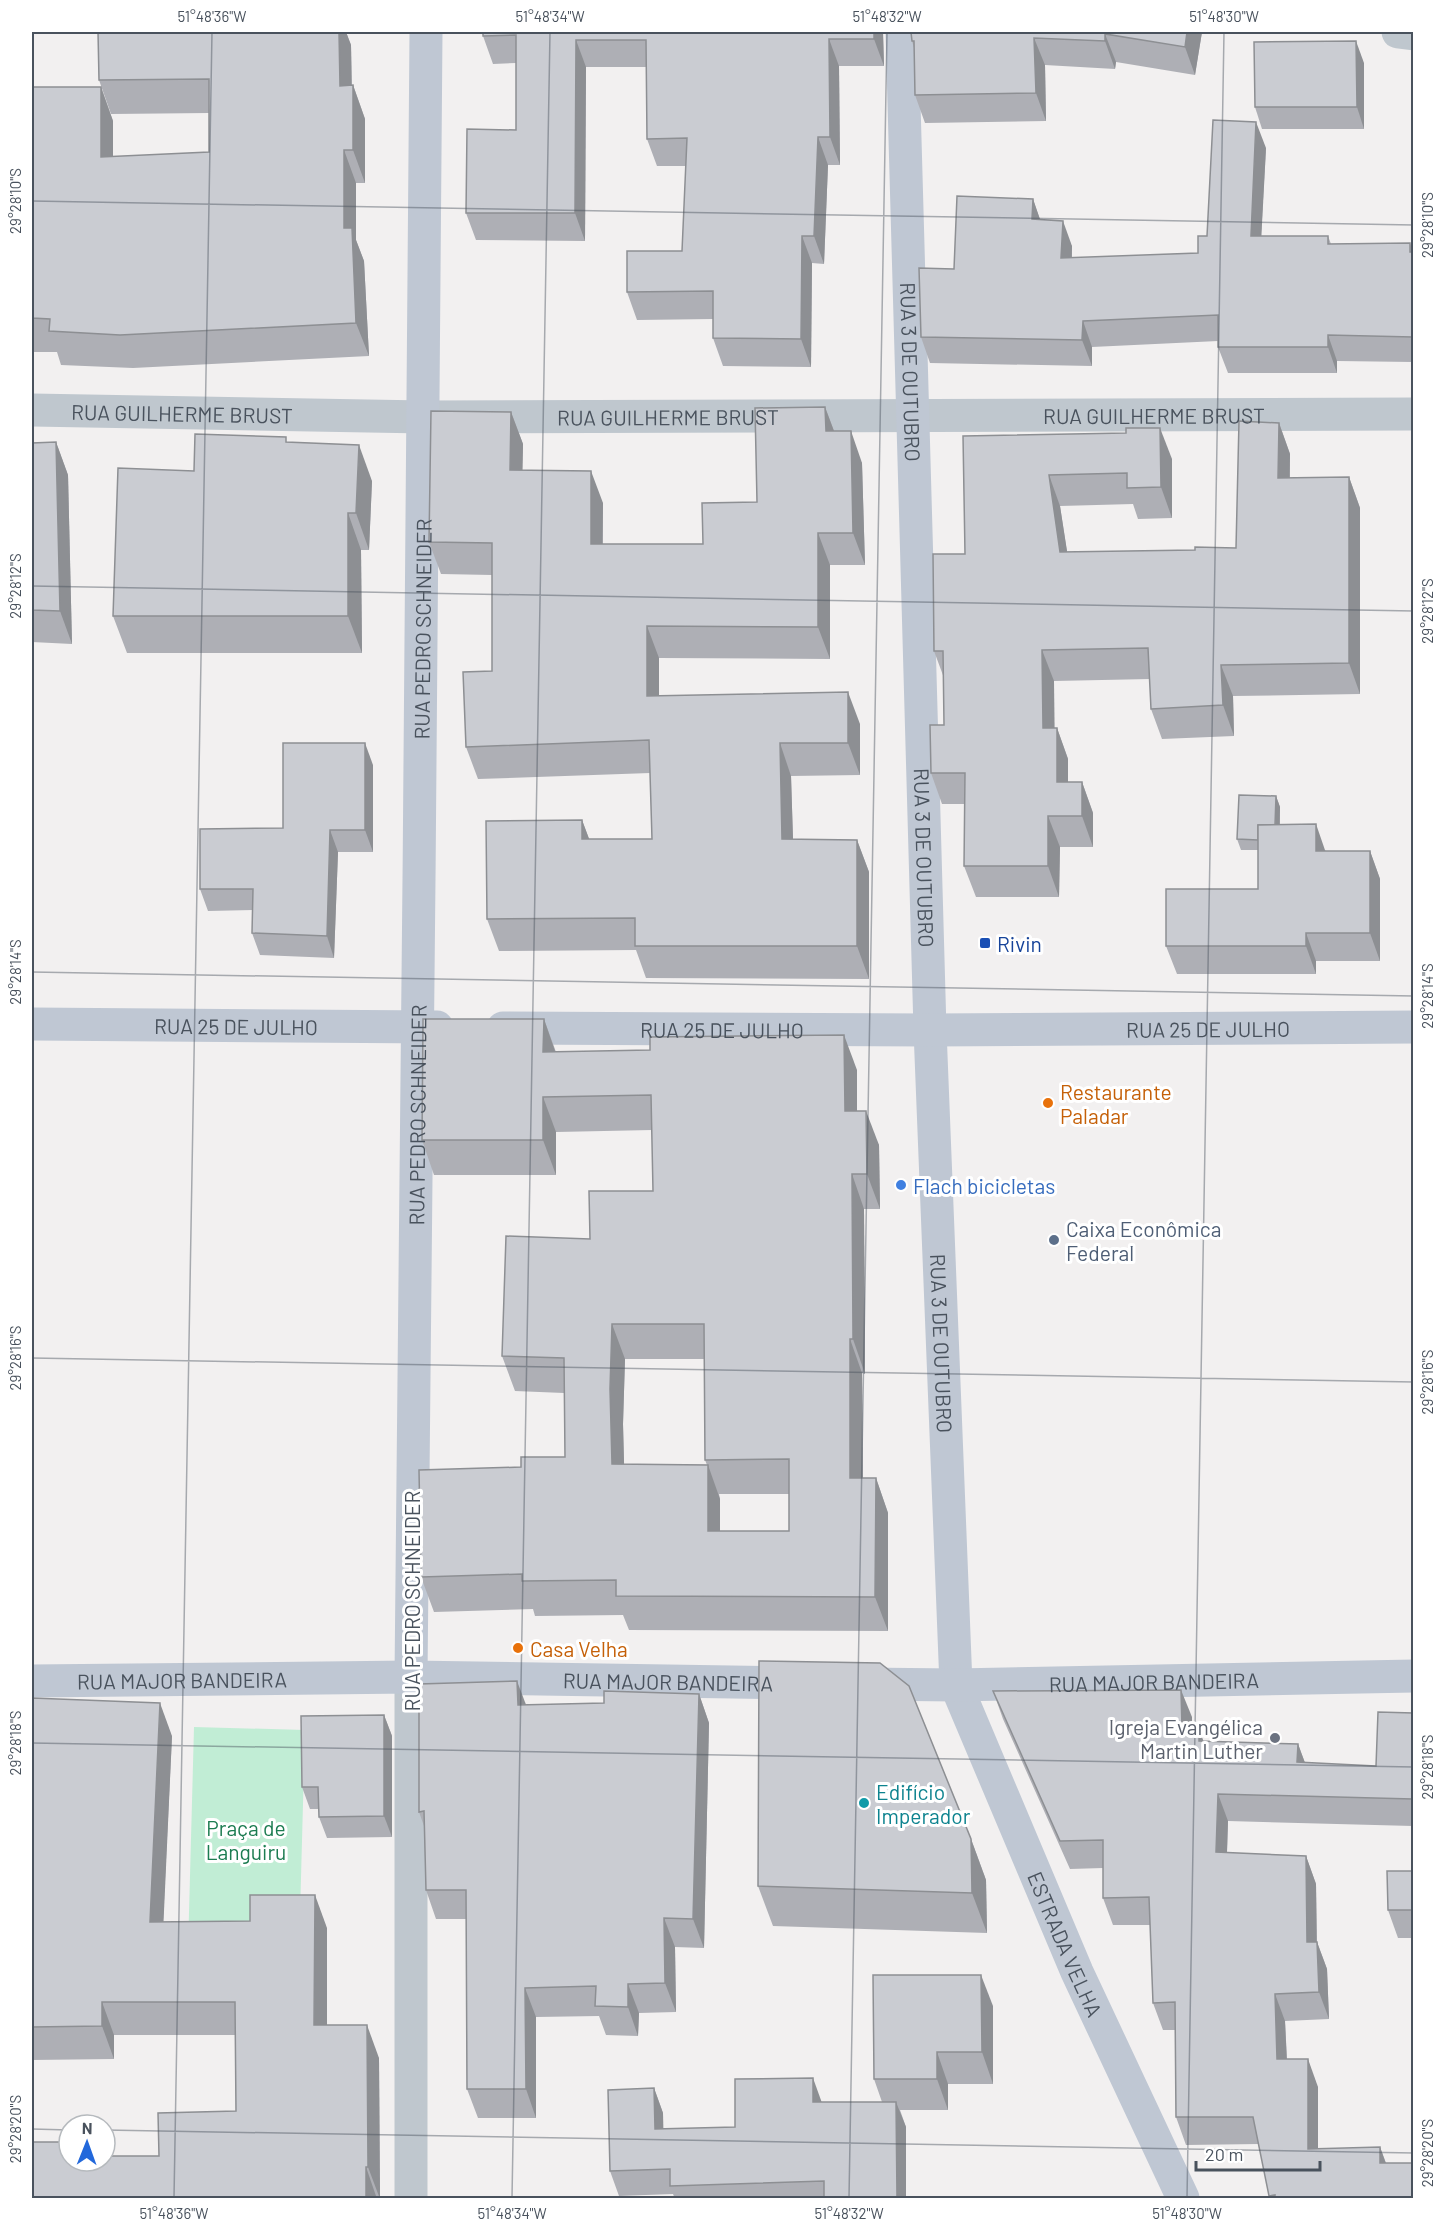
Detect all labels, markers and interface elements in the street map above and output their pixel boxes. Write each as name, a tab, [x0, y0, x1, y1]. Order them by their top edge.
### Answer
text: 51°48'36"W	[178, 7, 246, 25]
text: 51°48'34"W	[515, 7, 585, 25]
text: 51°48'32"W	[852, 7, 922, 25]
text: 51°48'30"W	[1189, 7, 1259, 25]
text: 29°28'10"S	[6, 168, 24, 234]
text: 29°28'10"S	[1418, 192, 1436, 258]
street label: RUA 3 DE OUTUBRO	[897, 282, 927, 462]
street label: RUA GUILHERME BRUST	[71, 398, 293, 427]
street label: RUA GUILHERME BRUST	[1043, 402, 1265, 428]
street label: RUA GUILHERME BRUST	[557, 403, 779, 429]
street label: RUA PEDRO SCHNEIDER	[408, 518, 435, 740]
text: 29°28'12"S	[6, 553, 24, 619]
text: 29°28'12"S	[1418, 578, 1436, 644]
street label: RUA 3 DE OUTUBRO	[910, 768, 940, 948]
place label: Rivin	[997, 931, 1042, 956]
marker: Rivin	[978, 936, 992, 950]
text: 29°28'14"S	[6, 939, 24, 1005]
text: 29°28'14"S	[1418, 963, 1436, 1029]
street label: RUA PEDRO SCHNEIDER	[403, 1004, 430, 1226]
street label: RUA 25 DE JULHO	[154, 1012, 318, 1039]
street label: RUA 25 DE JULHO	[1126, 1015, 1290, 1041]
street label: RUA 25 DE JULHO	[640, 1016, 804, 1042]
place label: Restaurante Paladar	[1060, 1079, 1172, 1128]
marker: Restaurante Paladar	[1041, 1096, 1055, 1110]
place label: Flach bicicletas	[913, 1173, 1055, 1198]
marker: Flach bicicletas	[894, 1178, 908, 1192]
place label: Caixa Econômica Federal	[1066, 1216, 1221, 1265]
marker: Caixa Econômica Federal	[1047, 1233, 1061, 1247]
street label: RUA 3 DE OUTUBRO	[926, 1253, 958, 1434]
text: 29°28'16"S	[6, 1325, 24, 1391]
text: 29°28'16"S	[1418, 1349, 1436, 1415]
street label: RUA PEDRO SCHNEIDER	[399, 1491, 424, 1711]
place label: Casa Velha	[530, 1636, 628, 1661]
marker: Casa Velha	[511, 1641, 525, 1655]
street label: RUA MAJOR BANDEIRA	[77, 1666, 287, 1693]
street label: RUA MAJOR BANDEIRA	[563, 1667, 774, 1695]
street label: RUA MAJOR BANDEIRA	[1049, 1667, 1260, 1696]
text: 29°28'18"S	[6, 1710, 24, 1776]
place label: Igreja Evangélica Martin Luther	[1109, 1714, 1263, 1763]
marker: Igreja Evangélica Martin Luther	[1268, 1731, 1282, 1745]
text: 29°28'18"S	[1418, 1734, 1436, 1800]
place label: Edifício Imperador	[876, 1779, 971, 1828]
marker: Edifício Imperador	[857, 1796, 871, 1810]
park label: Praça de Languiru	[206, 1815, 286, 1864]
street label: ESTRADA VELHA	[1023, 1867, 1109, 2021]
text: 29°28'20"S	[6, 2095, 24, 2163]
north arrow	[57, 2113, 117, 2173]
text: N	[82, 2118, 93, 2137]
text: 29°28'20"S	[1418, 2119, 1436, 2187]
scale bar	[1196, 2134, 1320, 2172]
text: 20 m	[1205, 2143, 1243, 2165]
text: 51°48'36"W	[140, 2204, 208, 2222]
text: 51°48'34"W	[477, 2204, 547, 2222]
text: 51°48'32"W	[814, 2204, 884, 2222]
text: 51°48'30"W	[1152, 2204, 1222, 2222]

